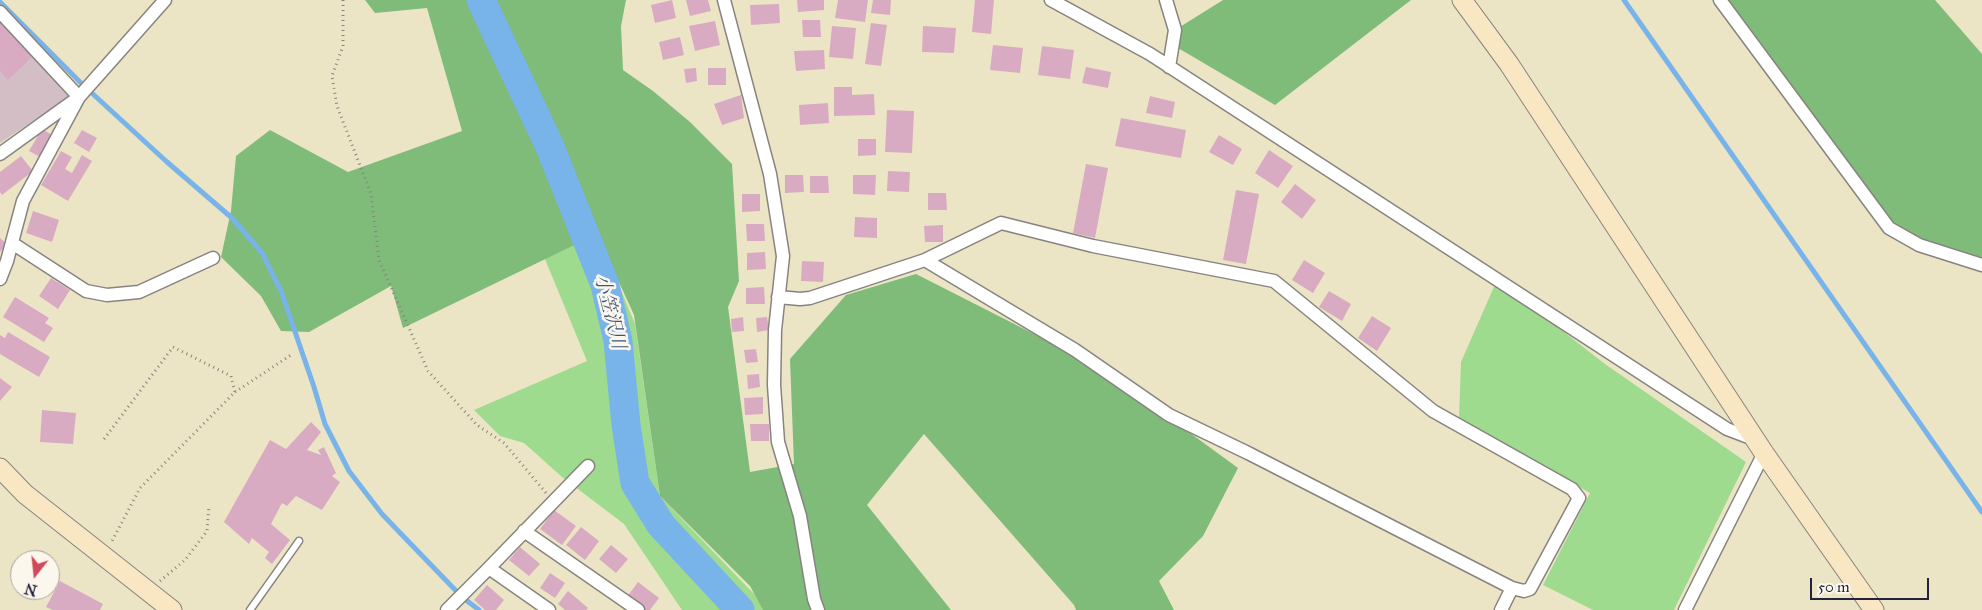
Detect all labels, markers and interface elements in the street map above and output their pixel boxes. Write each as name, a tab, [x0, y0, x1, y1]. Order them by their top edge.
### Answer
water label: 小笠沢川	[589, 272, 629, 352]
north arrow	[10, 550, 60, 600]
scale bar	[1812, 568, 1931, 600]
text: 50 m	[1818, 578, 1850, 596]
text: N	[23, 579, 39, 599]

